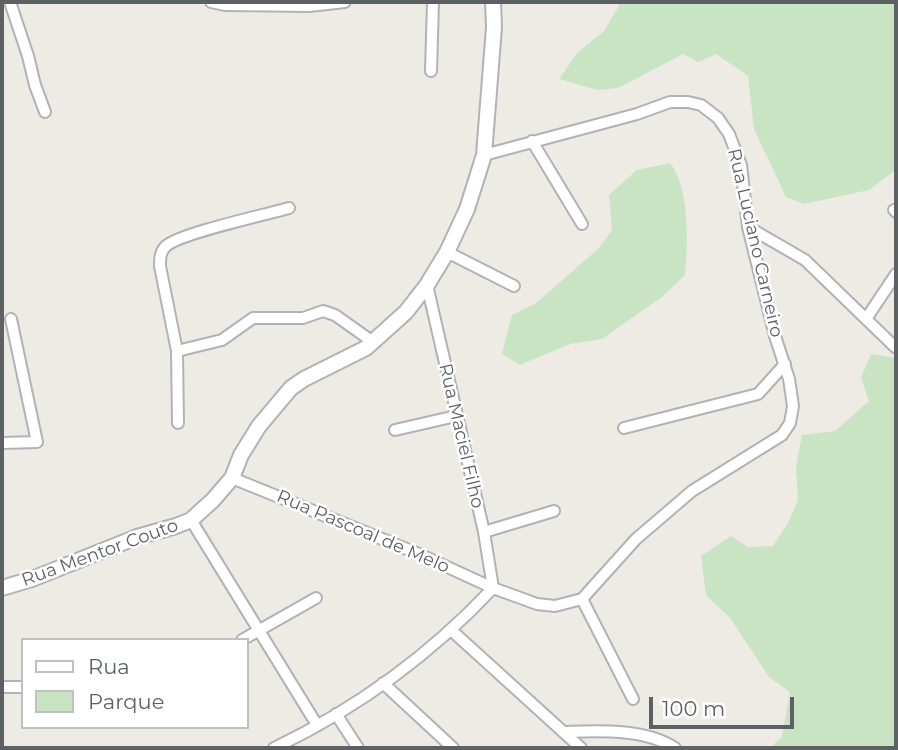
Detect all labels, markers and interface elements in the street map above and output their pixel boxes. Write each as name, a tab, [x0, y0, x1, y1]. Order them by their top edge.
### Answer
street label: Rua Luciano Carneiro	[723, 146, 787, 340]
street label: Rua Maciel Filho	[434, 361, 488, 511]
street label: Rua Pascoal de Melo	[273, 486, 453, 578]
street label: Rua Mentor Couto	[19, 515, 181, 591]
legend	[21, 638, 248, 729]
text: Rua	[88, 654, 130, 679]
scale bar	[653, 684, 798, 728]
text: Parque	[88, 689, 164, 714]
text: 100 m	[662, 696, 725, 721]

